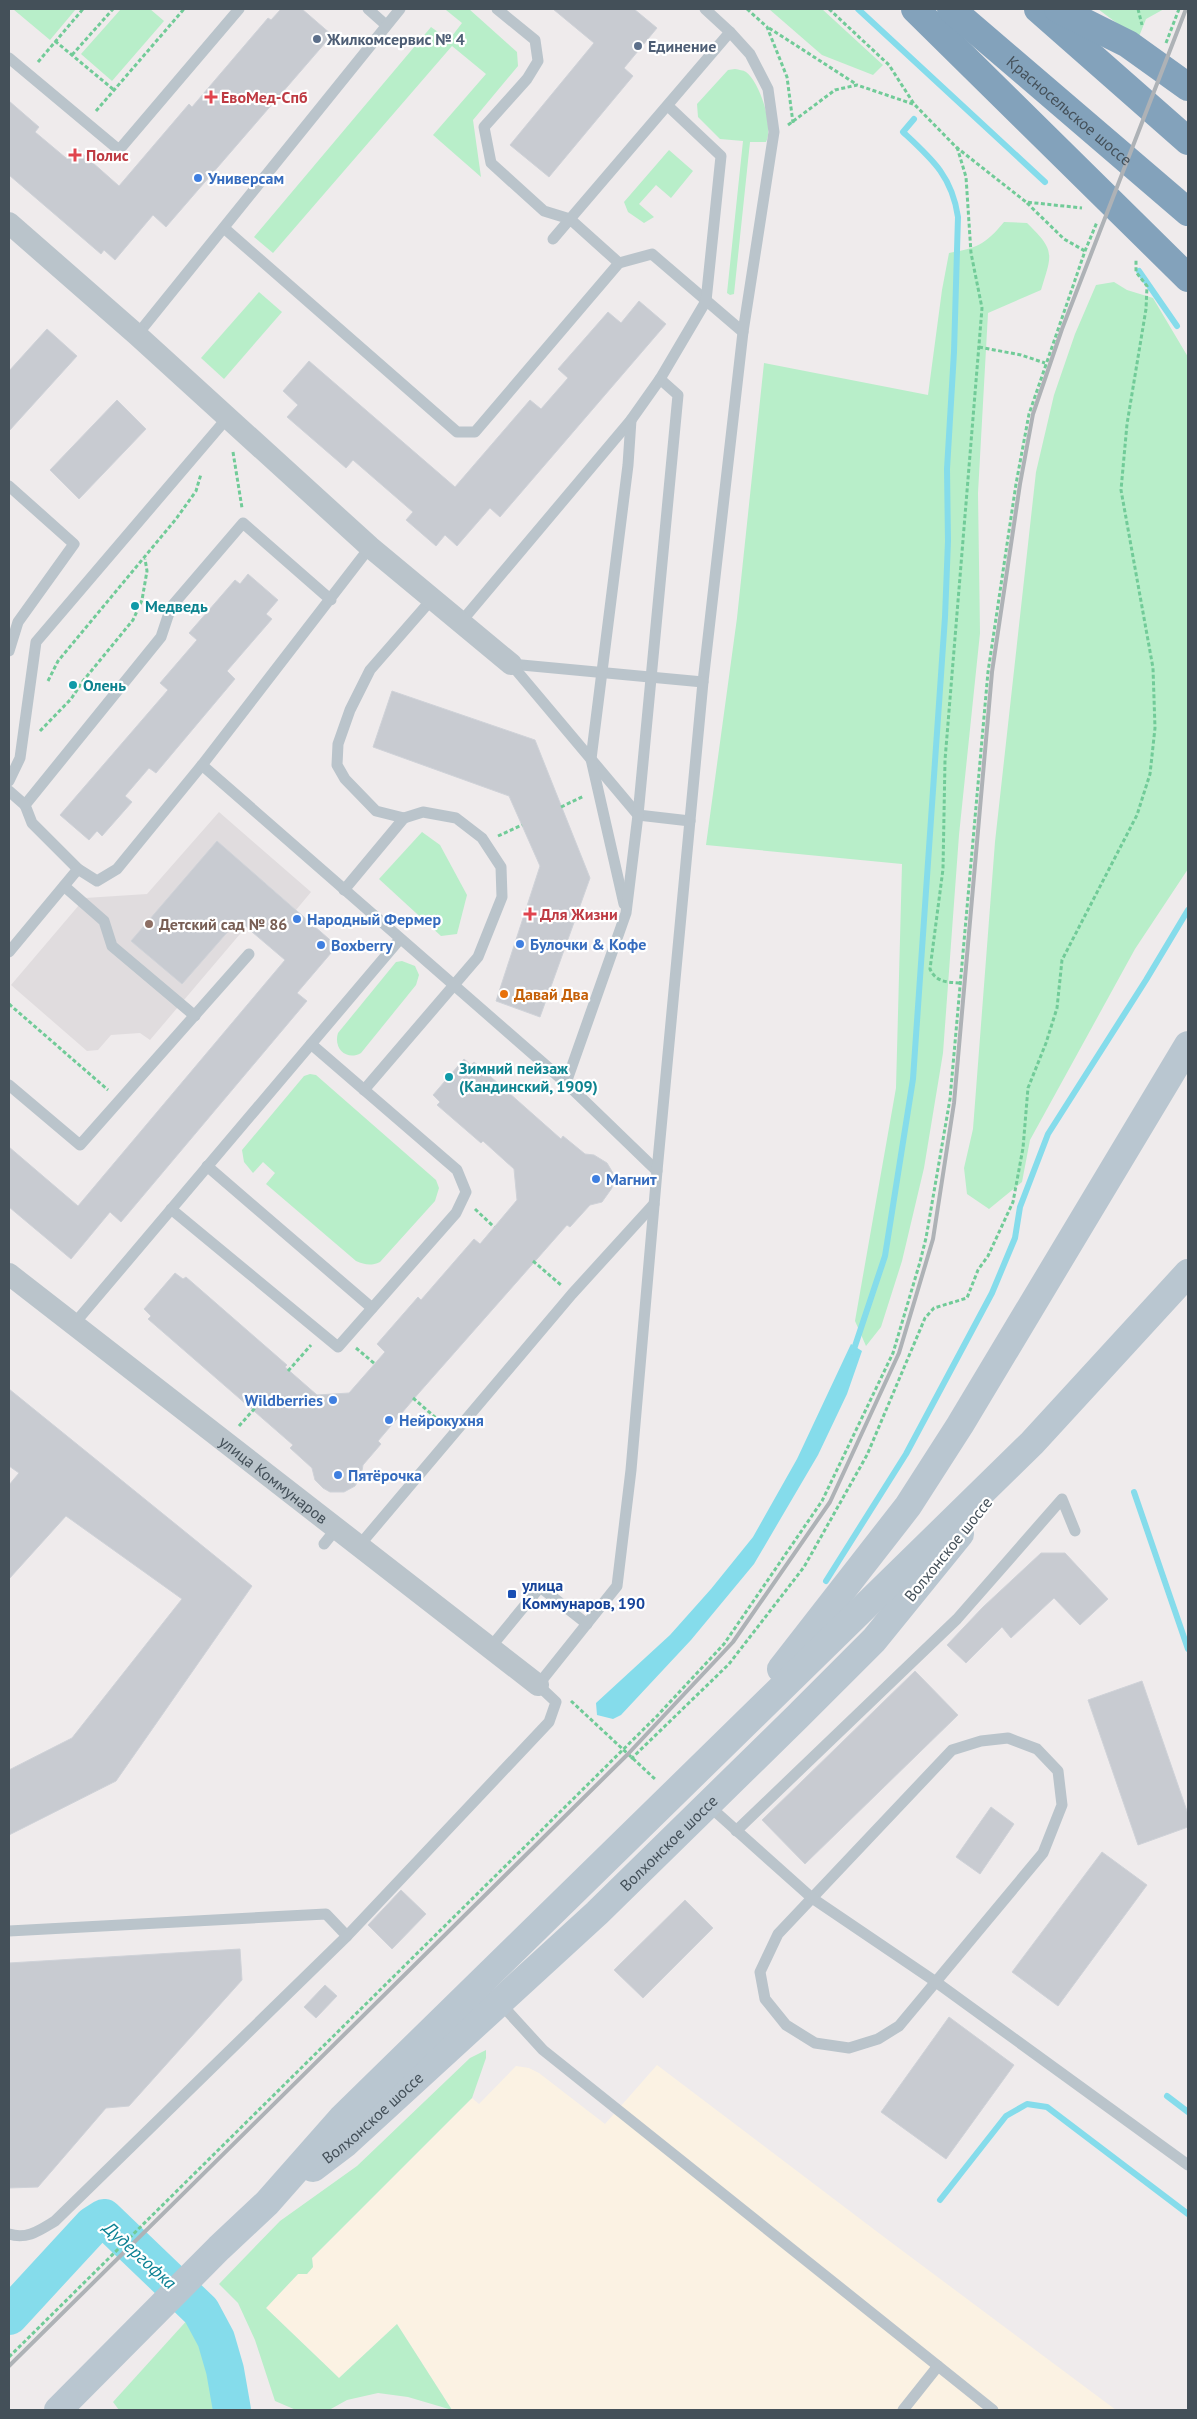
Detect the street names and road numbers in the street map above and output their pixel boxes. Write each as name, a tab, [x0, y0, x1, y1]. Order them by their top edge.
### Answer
street label: Красносельское шоссе	[1003, 51, 1136, 170]
street label: улица Коммунаров	[215, 1431, 332, 1528]
street label: Волхонское шоссе	[900, 1493, 996, 1605]
street label: Волхонское шоссе	[615, 1791, 722, 1895]
street label: Волхонское шоссе	[318, 2067, 427, 2168]

